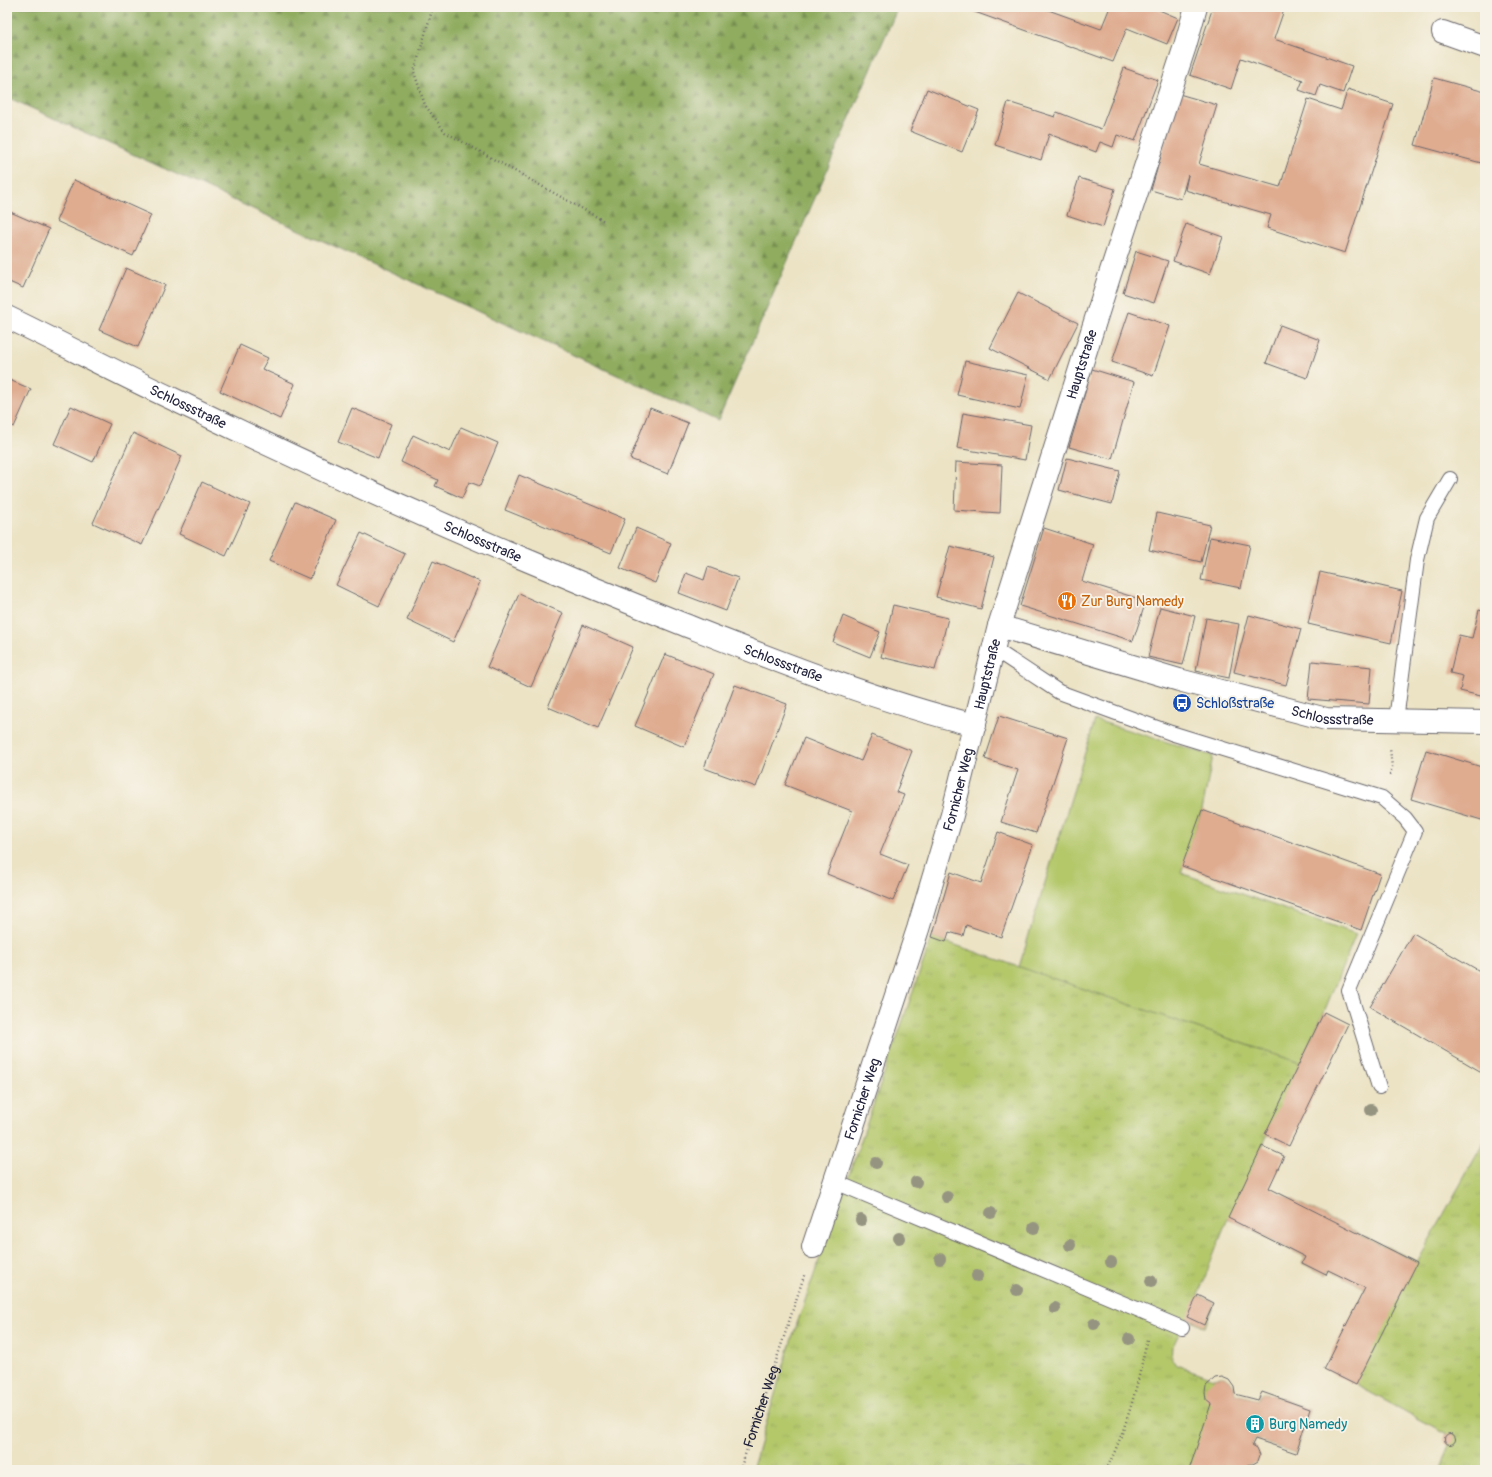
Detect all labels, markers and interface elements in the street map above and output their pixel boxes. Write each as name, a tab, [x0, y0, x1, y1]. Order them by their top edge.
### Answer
street label: Hauptstraße	[1063, 327, 1101, 402]
street label: Schlossstraße	[147, 381, 229, 433]
street label: Schlossstraße	[441, 517, 524, 566]
restaurant icon: Zur Burg Namedy	[1056, 590, 1078, 612]
place label: Zur Burg Namedy	[1081, 593, 1184, 610]
street label: Hauptstraße	[971, 637, 1005, 711]
street label: Schlossstraße	[741, 641, 825, 686]
bus stop icon: Schloßstraße	[1171, 692, 1193, 714]
place label: Schloßstraße	[1196, 695, 1274, 712]
street label: Schlossstraße	[1289, 702, 1374, 729]
street label: Fornicher Weg	[940, 746, 977, 833]
street label: Fornicher Weg	[841, 1056, 884, 1142]
street label: Fornicher Weg	[740, 1363, 783, 1450]
building icon: Burg Namedy	[1244, 1413, 1266, 1435]
place label: Burg Namedy	[1269, 1416, 1347, 1433]

